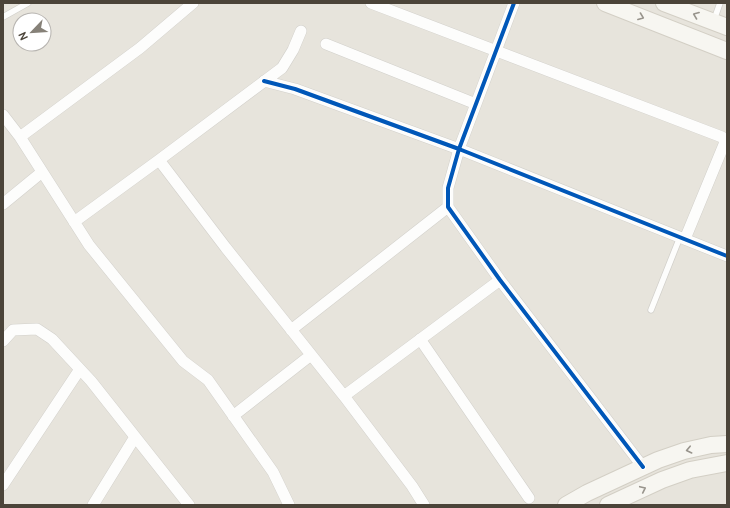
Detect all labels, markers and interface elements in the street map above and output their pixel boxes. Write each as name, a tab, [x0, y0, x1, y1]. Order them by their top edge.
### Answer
north arrow	[12, 12, 52, 52]
one-way arrow	[692, 12, 699, 20]
one-way arrow	[638, 13, 645, 21]
text: N	[15, 30, 31, 43]
one-way arrow	[685, 445, 692, 454]
one-way arrow	[639, 486, 647, 494]

